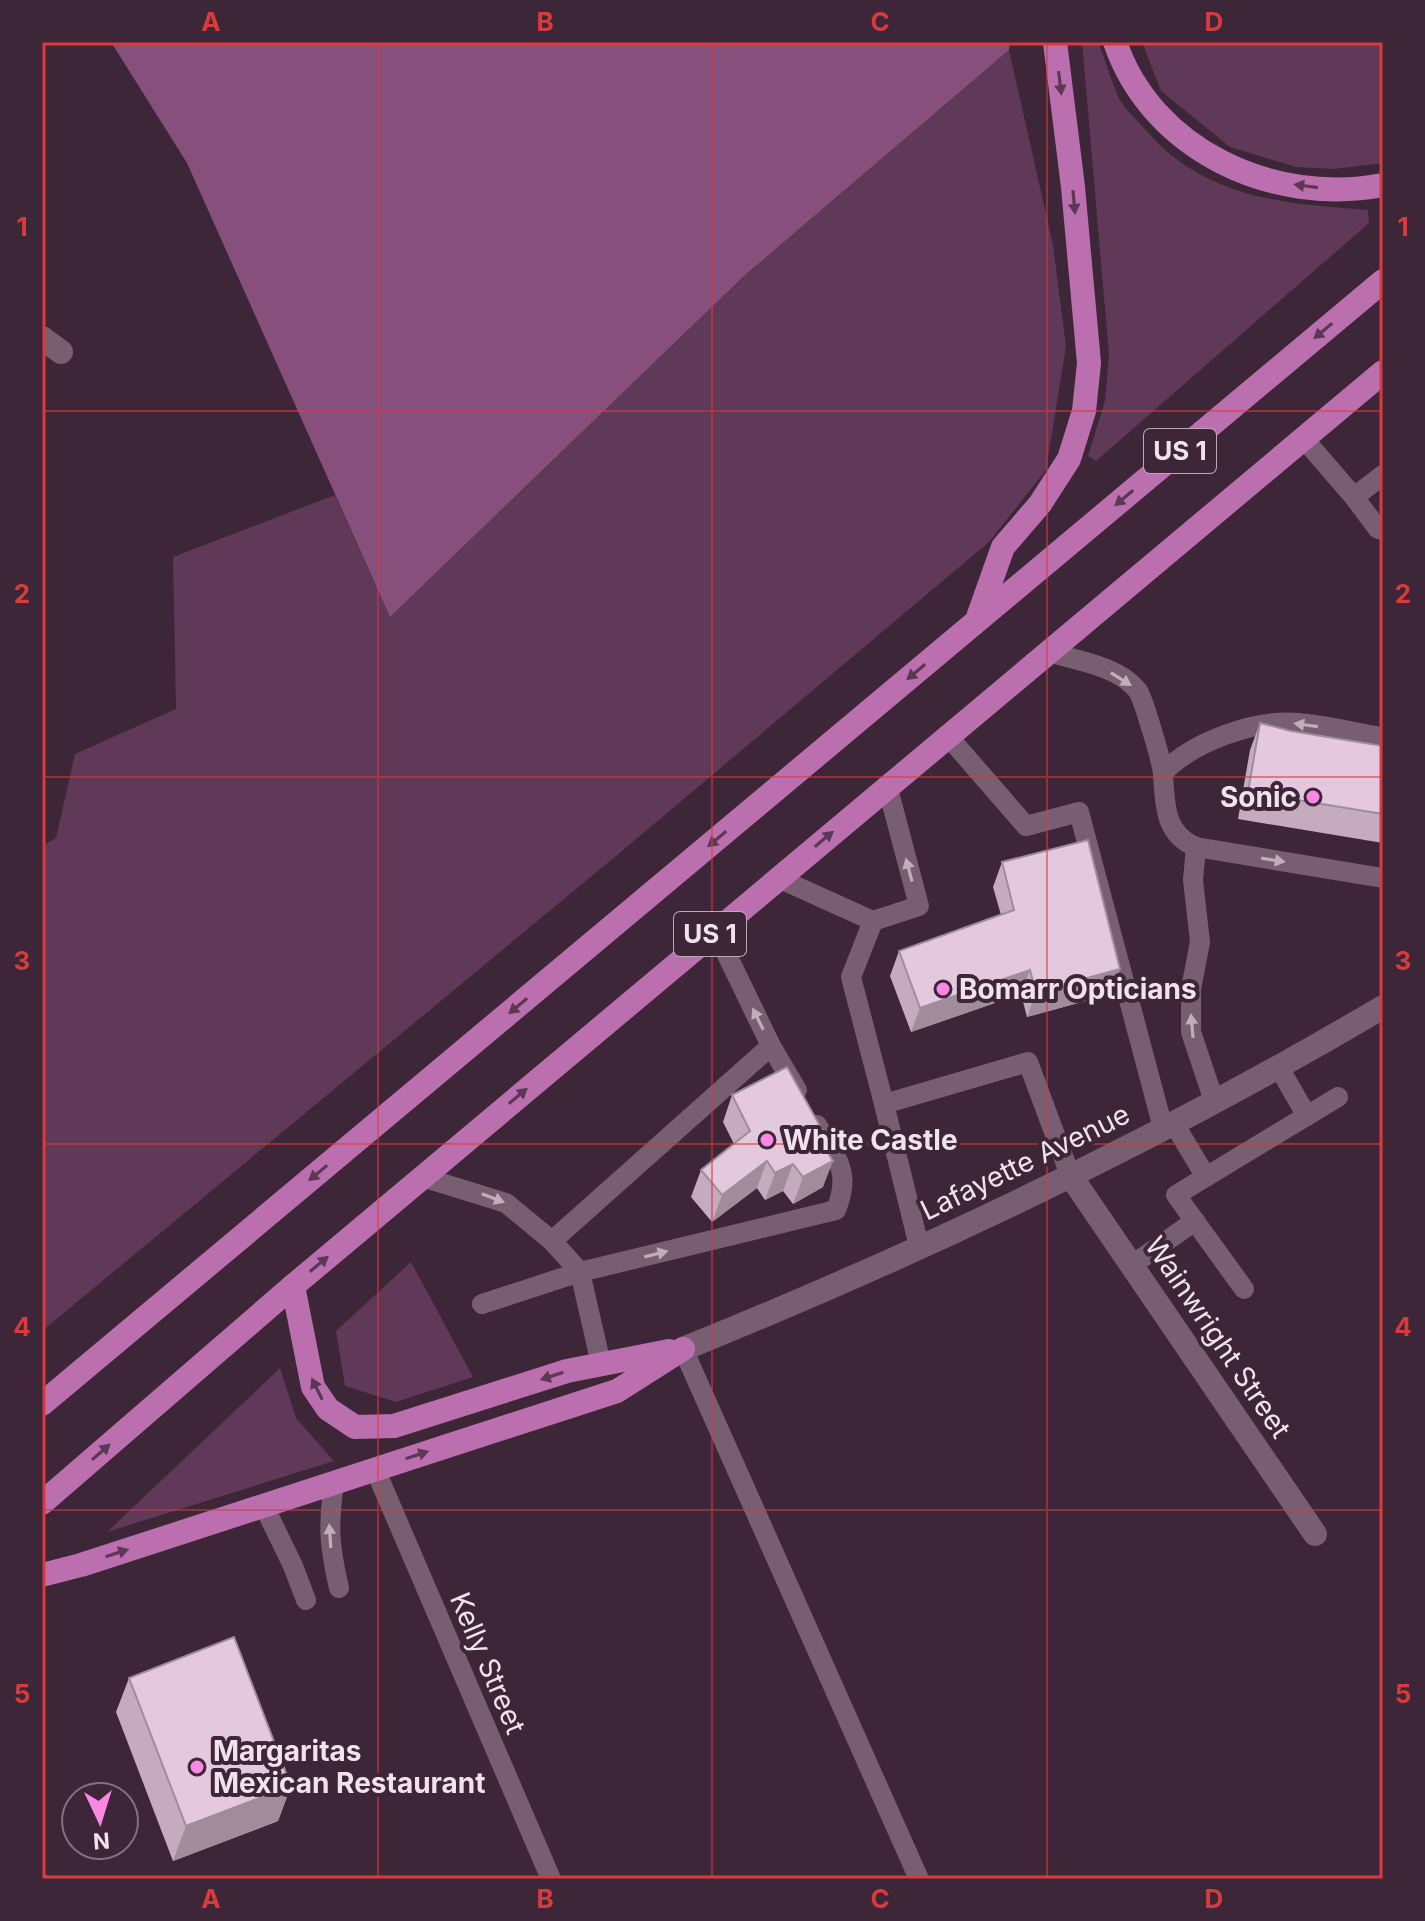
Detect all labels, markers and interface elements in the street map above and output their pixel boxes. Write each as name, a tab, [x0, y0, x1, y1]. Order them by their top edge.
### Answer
text: A	[201, 6, 221, 37]
text: B	[536, 6, 554, 37]
text: C	[870, 6, 890, 37]
text: D	[1205, 6, 1223, 37]
one-way arrow	[1053, 71, 1066, 96]
one-way arrow	[1293, 180, 1318, 193]
one-way arrow	[1068, 190, 1081, 215]
text: 1	[16, 211, 28, 242]
text: 1	[1397, 211, 1409, 242]
one-way arrow	[1314, 322, 1334, 339]
road number: US 1	[1144, 429, 1216, 473]
one-way arrow	[1115, 489, 1135, 506]
text: 2	[14, 578, 30, 609]
text: 2	[1395, 578, 1411, 609]
one-way arrow	[907, 663, 927, 680]
one-way arrow	[1110, 671, 1131, 686]
one-way arrow	[1293, 718, 1318, 731]
place label: Sonic	[1220, 780, 1297, 814]
marker: Sonic	[1304, 788, 1322, 806]
one-way arrow	[707, 830, 727, 847]
one-way arrow	[814, 831, 834, 848]
one-way arrow	[1261, 854, 1286, 866]
one-way arrow	[903, 858, 915, 883]
road number: US 1	[674, 912, 746, 956]
text: 3	[14, 945, 30, 976]
text: 3	[1395, 945, 1411, 976]
place label: Bomarr Opticians	[959, 972, 1197, 1006]
marker: Bomarr Opticians	[934, 980, 952, 998]
one-way arrow	[508, 997, 528, 1014]
one-way arrow	[751, 1007, 765, 1030]
one-way arrow	[1186, 1013, 1199, 1038]
one-way arrow	[507, 1088, 527, 1105]
street label: Lafayette Avenue	[915, 1097, 1135, 1227]
place label: White Castle	[783, 1123, 958, 1157]
marker: White Castle	[758, 1131, 776, 1149]
one-way arrow	[308, 1164, 328, 1181]
one-way arrow	[481, 1191, 505, 1204]
street label: Wainwright Street	[1138, 1230, 1298, 1444]
one-way arrow	[644, 1247, 669, 1259]
one-way arrow	[308, 1256, 328, 1273]
text: 4	[13, 1311, 31, 1342]
text: 4	[1394, 1311, 1412, 1342]
one-way arrow	[539, 1371, 563, 1383]
one-way arrow	[310, 1378, 323, 1401]
one-way arrow	[90, 1444, 110, 1461]
one-way arrow	[406, 1449, 430, 1461]
one-way arrow	[323, 1523, 336, 1548]
one-way arrow	[105, 1547, 129, 1559]
street label: Kelly Street	[443, 1587, 533, 1739]
text: 5	[14, 1678, 30, 1709]
text: 5	[1395, 1678, 1411, 1709]
place label: Margaritas Mexican Restaurant	[213, 1734, 486, 1800]
marker: Margaritas Mexican Restaurant	[188, 1758, 206, 1776]
north arrow	[60, 1781, 140, 1861]
text: N	[92, 1827, 111, 1855]
text: A	[201, 1883, 221, 1914]
text: B	[536, 1883, 554, 1914]
text: C	[870, 1883, 890, 1914]
text: D	[1205, 1883, 1223, 1914]

